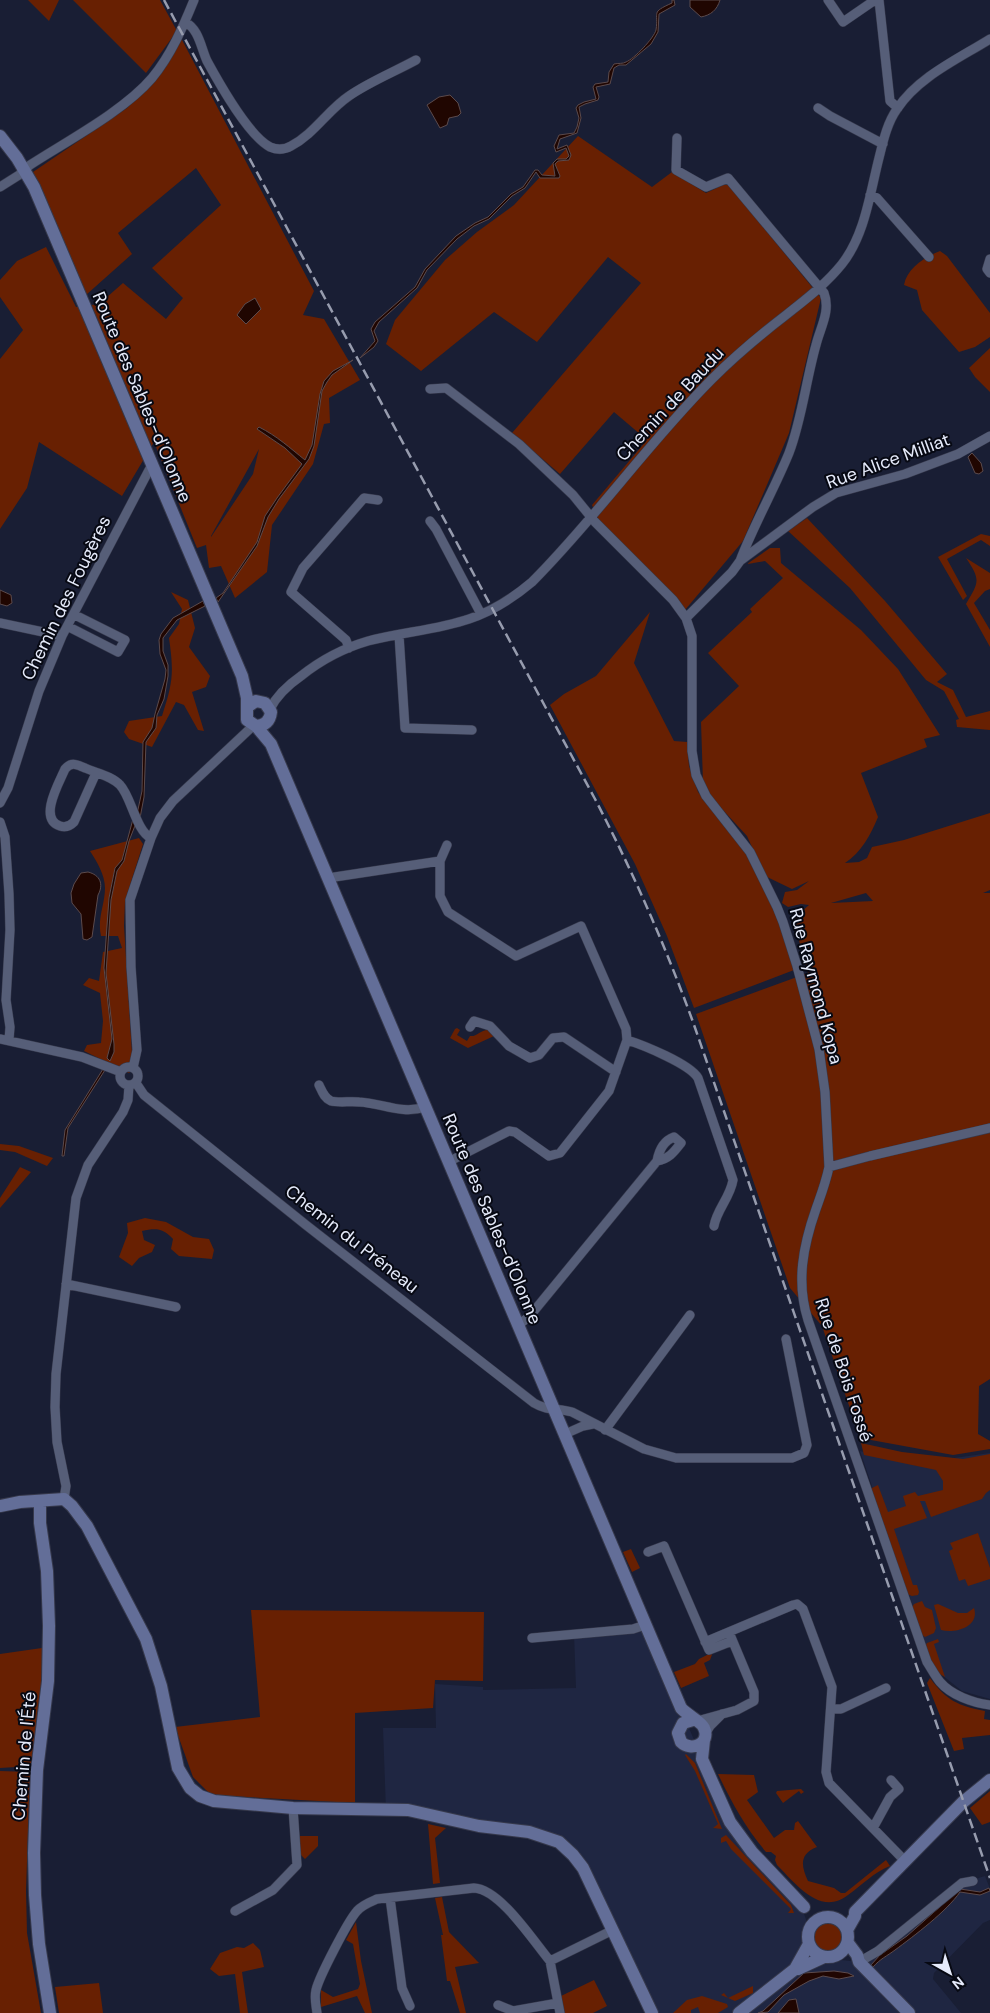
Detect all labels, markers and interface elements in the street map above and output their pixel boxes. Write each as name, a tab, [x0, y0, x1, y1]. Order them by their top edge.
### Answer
street label: Route des Sables-d'Olonne	[87, 288, 197, 506]
street label: Chemin de Baudu	[611, 342, 729, 466]
street label: Rue Alice Milliat	[823, 427, 953, 495]
street label: Chemin des Fougères	[16, 512, 116, 684]
street label: Rue Raymond Kopa	[784, 905, 848, 1067]
street label: Route des Sables-d'Olonne	[437, 1110, 547, 1328]
street label: Chemin du Préneau	[280, 1179, 424, 1299]
street label: Rue de Bois Fossé	[809, 1295, 879, 1445]
street label: Chemin de l'Été	[6, 1691, 42, 1821]
north arrow	[925, 1948, 975, 1998]
text: N	[949, 1973, 968, 1993]

